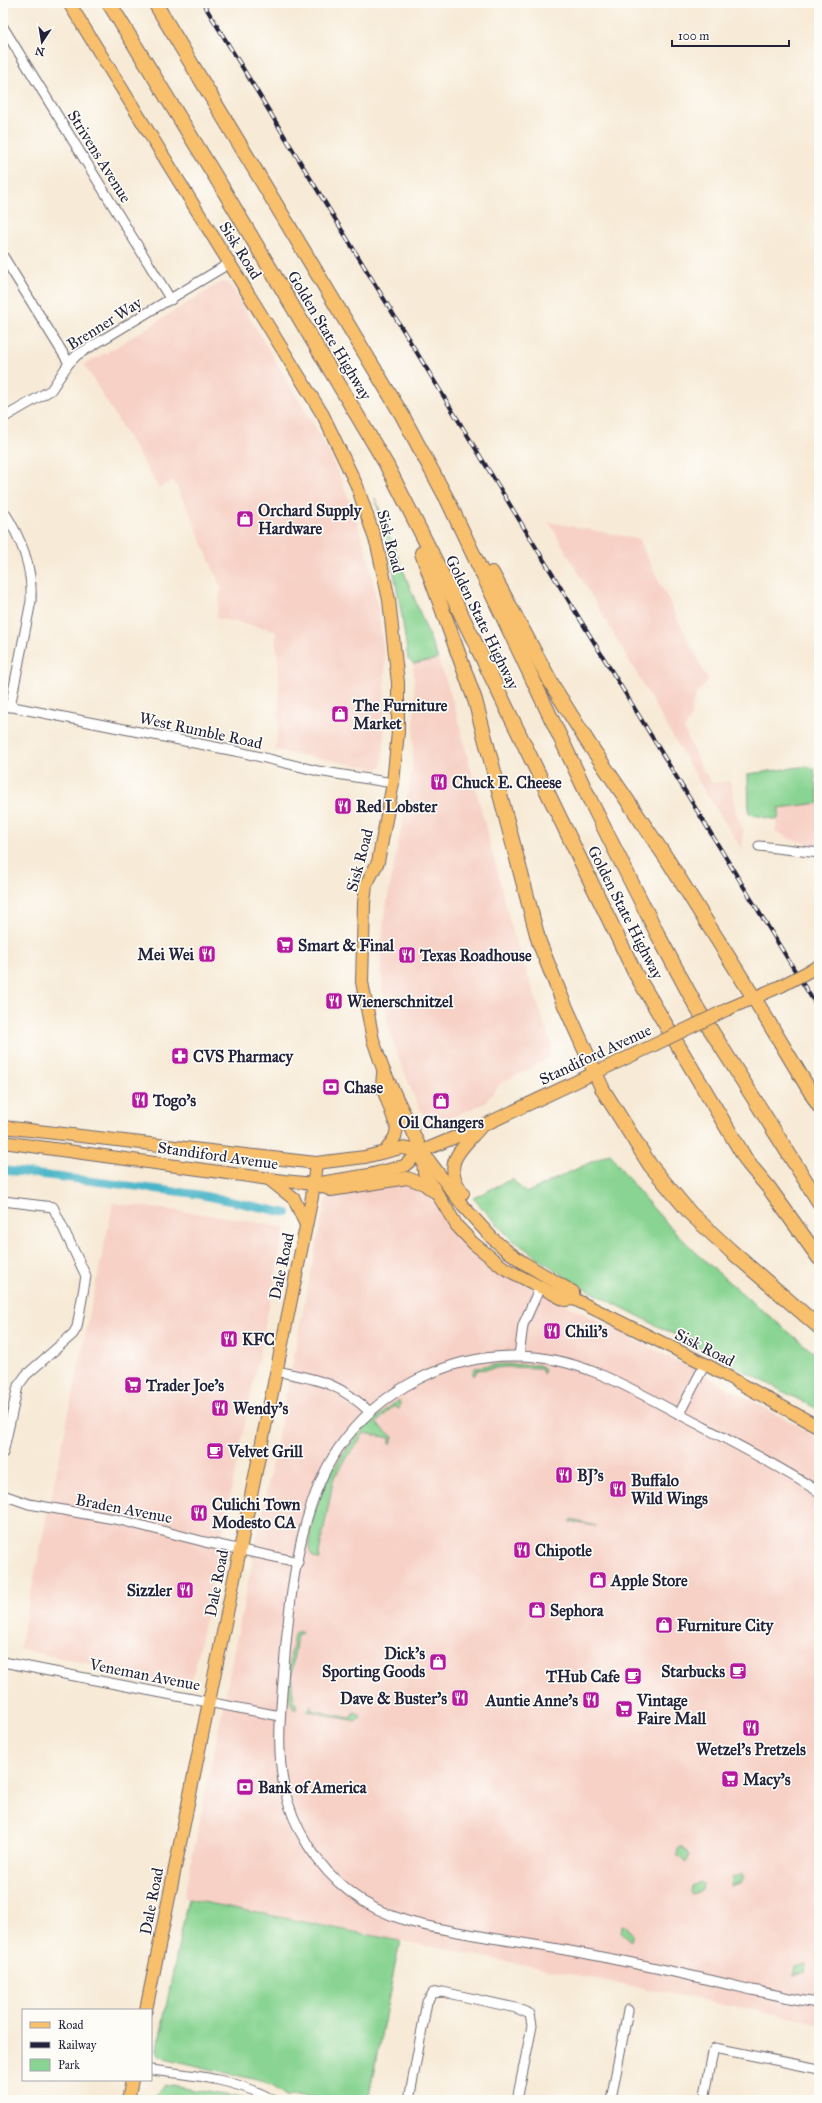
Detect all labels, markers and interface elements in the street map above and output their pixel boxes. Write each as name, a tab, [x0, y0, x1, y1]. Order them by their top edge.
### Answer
north arrow	[22, 22, 62, 62]
scale bar	[672, 22, 789, 48]
text: 100 m	[678, 29, 709, 43]
text: N	[33, 44, 46, 59]
street label: Strivens Avenue	[64, 107, 136, 206]
street label: Sisk Road	[215, 218, 266, 283]
street label: Golden State Highway	[283, 267, 376, 404]
street label: Brenner Way	[63, 293, 146, 354]
place label: Orchard Supply Hardware	[258, 501, 363, 538]
street label: Sisk Road	[373, 508, 408, 575]
shop icon: Orchard Supply Hardware	[235, 509, 255, 529]
street label: Golden State Highway	[441, 552, 524, 693]
place label: The Furniture Market	[352, 696, 448, 733]
shop icon: The Furniture Market	[330, 704, 350, 724]
street label: West Rumble Road	[138, 708, 264, 753]
restaurant icon: Chuck E. Cheese	[429, 772, 449, 792]
place label: Chuck E. Cheese	[452, 773, 562, 792]
restaurant icon: Red Lobster	[333, 796, 353, 816]
place label: Red Lobster	[356, 797, 438, 816]
street label: Sisk Road	[342, 827, 377, 894]
street label: Golden State Highway	[583, 842, 668, 983]
supermarket icon: Smart & Final	[275, 935, 295, 955]
place label: Smart & Final	[298, 936, 395, 955]
restaurant icon: Mei Wei	[197, 944, 217, 964]
place label: Mei Wei	[138, 945, 195, 964]
restaurant icon: Texas Roadhouse	[397, 945, 417, 965]
place label: Texas Roadhouse	[419, 946, 532, 965]
restaurant icon: Wienerschnitzel	[324, 991, 344, 1011]
place label: Wienerschnitzel	[347, 992, 454, 1011]
street label: Standiford Avenue	[536, 1020, 655, 1089]
pharmacy icon: CVS Pharmacy	[170, 1046, 190, 1066]
place label: CVS Pharmacy	[193, 1047, 294, 1067]
bank icon: Chase	[321, 1077, 341, 1097]
place label: Chase	[344, 1078, 383, 1097]
restaurant icon: Togo's	[130, 1090, 150, 1110]
place label: Togo's	[152, 1091, 196, 1111]
shop icon: Oil Changers	[431, 1091, 451, 1111]
place label: Oil Changers	[398, 1113, 484, 1133]
street label: Standiford Avenue	[156, 1138, 280, 1173]
street label: Dale Road	[265, 1231, 298, 1301]
restaurant icon: Chili's	[542, 1321, 562, 1341]
place label: Chili's	[565, 1322, 608, 1341]
street label: Sisk Road	[672, 1324, 738, 1371]
restaurant icon: KFC	[219, 1329, 239, 1349]
place label: KFC	[242, 1330, 275, 1349]
supermarket icon: Trader Joe's	[123, 1375, 143, 1395]
place label: Trader Joe's	[145, 1376, 224, 1396]
restaurant icon: Wendy's	[210, 1398, 230, 1418]
place label: Wendy's	[233, 1399, 288, 1419]
cafe icon: Velvet Grill	[205, 1441, 225, 1461]
place label: Velvet Grill	[227, 1442, 303, 1461]
restaurant icon: BJ's	[554, 1465, 574, 1485]
place label: BJ's	[577, 1466, 604, 1486]
place label: Buffalo Wild Wings	[631, 1471, 708, 1509]
restaurant icon: Buffalo Wild Wings	[608, 1479, 628, 1499]
street label: Braden Avenue	[74, 1490, 174, 1527]
place label: Culichi Town Modesto CA	[212, 1495, 301, 1532]
restaurant icon: Culichi Town Modesto CA	[189, 1503, 209, 1523]
restaurant icon: Chipotle	[512, 1540, 532, 1560]
place label: Chipotle	[535, 1541, 592, 1561]
street label: Dale Road	[201, 1548, 232, 1618]
shop icon: Apple Store	[588, 1570, 608, 1590]
place label: Apple Store	[610, 1571, 688, 1591]
restaurant icon: Sizzler	[175, 1580, 195, 1600]
place label: Sizzler	[127, 1581, 173, 1600]
shop icon: Sephora	[527, 1600, 547, 1620]
place label: Sephora	[550, 1601, 605, 1621]
shop icon: Furniture City	[654, 1615, 674, 1635]
place label: Furniture City	[677, 1616, 775, 1636]
place label: Dick's Sporting Goods	[322, 1644, 425, 1682]
shop icon: Dick's Sporting Goods	[428, 1652, 448, 1672]
street label: Veneman Avenue	[87, 1654, 202, 1695]
cafe icon: Starbucks	[728, 1661, 748, 1681]
place label: Starbucks	[661, 1662, 725, 1681]
cafe icon: THub Cafe	[623, 1666, 643, 1686]
place label: THub Cafe	[545, 1667, 620, 1686]
restaurant icon: Dave & Buster's	[450, 1688, 470, 1708]
place label: Dave & Buster's	[340, 1689, 447, 1708]
restaurant icon: Auntie Anne's	[581, 1690, 601, 1710]
place label: Auntie Anne's	[485, 1691, 578, 1710]
place label: Vintage Faire Mall	[636, 1691, 707, 1728]
supermarket icon: Vintage Faire Mall	[614, 1699, 634, 1719]
restaurant icon: Wetzel's Pretzels	[741, 1718, 761, 1738]
place label: Wetzel's Pretzels	[696, 1740, 806, 1759]
supermarket icon: Macy's	[720, 1769, 740, 1789]
place label: Macy's	[743, 1770, 791, 1790]
bank icon: Bank of America	[235, 1777, 255, 1797]
place label: Bank of America	[258, 1778, 368, 1797]
street label: Dale Road	[136, 1866, 167, 1936]
legend	[22, 2009, 152, 2081]
text: Road	[58, 2018, 84, 2032]
text: Railway	[58, 2038, 97, 2052]
text: Park	[58, 2058, 80, 2072]

